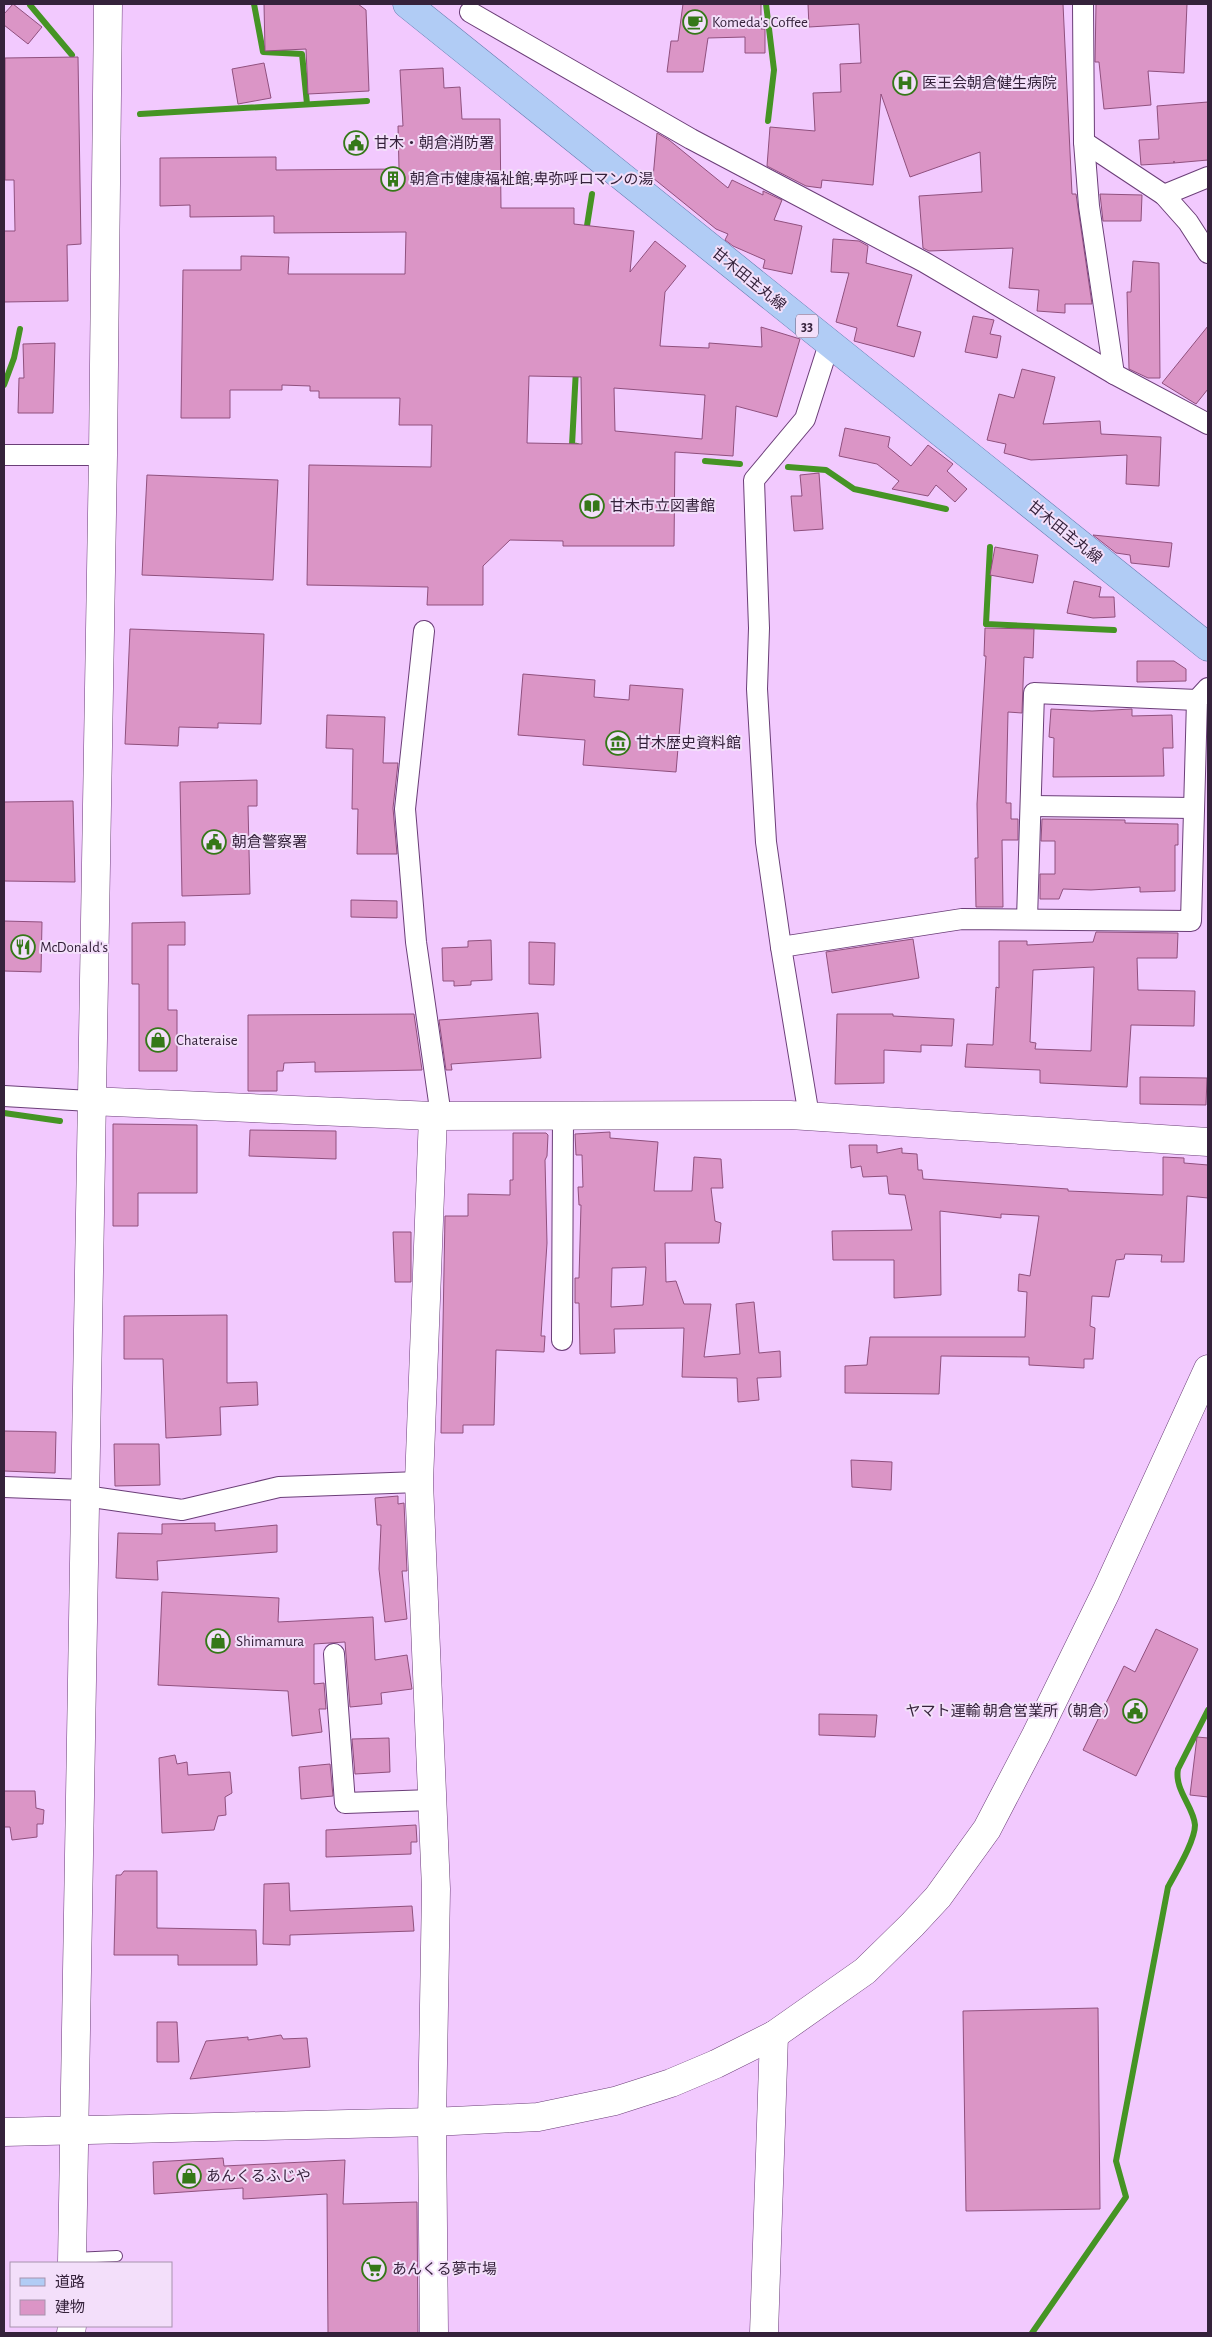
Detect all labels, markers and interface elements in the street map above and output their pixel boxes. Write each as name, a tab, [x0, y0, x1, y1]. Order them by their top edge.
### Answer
cafe icon: Komeda's Coffee	[682, 9, 708, 35]
place label: Komeda's Coffee	[712, 15, 808, 30]
hospital icon: 医王会朝倉健生病院	[892, 70, 918, 96]
place label: 医王会朝倉健生病院	[922, 75, 1057, 91]
public building icon: 甘木・朝倉消防署	[343, 130, 369, 156]
place label: 甘木・朝倉消防署	[374, 135, 494, 151]
building icon: 朝倉市健康福祉館;卑弥呼ロマンの湯	[380, 166, 406, 192]
place label: 朝倉市健康福祉館;卑弥呼ロマンの湯	[410, 171, 653, 187]
street label: 甘木田主丸線	[709, 244, 789, 314]
road number: 33	[796, 314, 818, 338]
library icon: 甘木市立図書館	[579, 493, 605, 519]
street label: 甘木田主丸線	[1025, 497, 1105, 567]
place label: 甘木市立図書館	[610, 498, 715, 514]
museum icon: 甘木歴史資料館	[605, 730, 631, 756]
place label: 甘木歴史資料館	[636, 734, 741, 751]
public building icon: 朝倉警察署	[201, 829, 227, 855]
place label: 朝倉警察署	[232, 834, 307, 850]
restaurant icon: McDonald's	[10, 934, 36, 960]
place label: McDonald's	[40, 940, 108, 955]
shop icon: Chateraise	[145, 1027, 171, 1053]
place label: Chateraise	[176, 1033, 238, 1048]
shop icon: Shimamura	[205, 1628, 231, 1654]
place label: Shimamura	[236, 1634, 304, 1649]
public building icon: ヤマト運輸 朝倉営業所（朝倉）	[1122, 1698, 1148, 1724]
place label: ヤマト運輸 朝倉営業所（朝倉）	[906, 1702, 1118, 1719]
shop icon: あんくるふじや	[176, 2163, 202, 2189]
place label: あんくるふじや	[206, 2168, 311, 2184]
supermarket icon: あんくる夢市場	[361, 2256, 387, 2282]
place label: あんくる夢市場	[392, 2261, 497, 2277]
legend	[10, 2262, 172, 2327]
text: 道路	[55, 2274, 85, 2290]
text: 建物	[55, 2299, 85, 2315]

